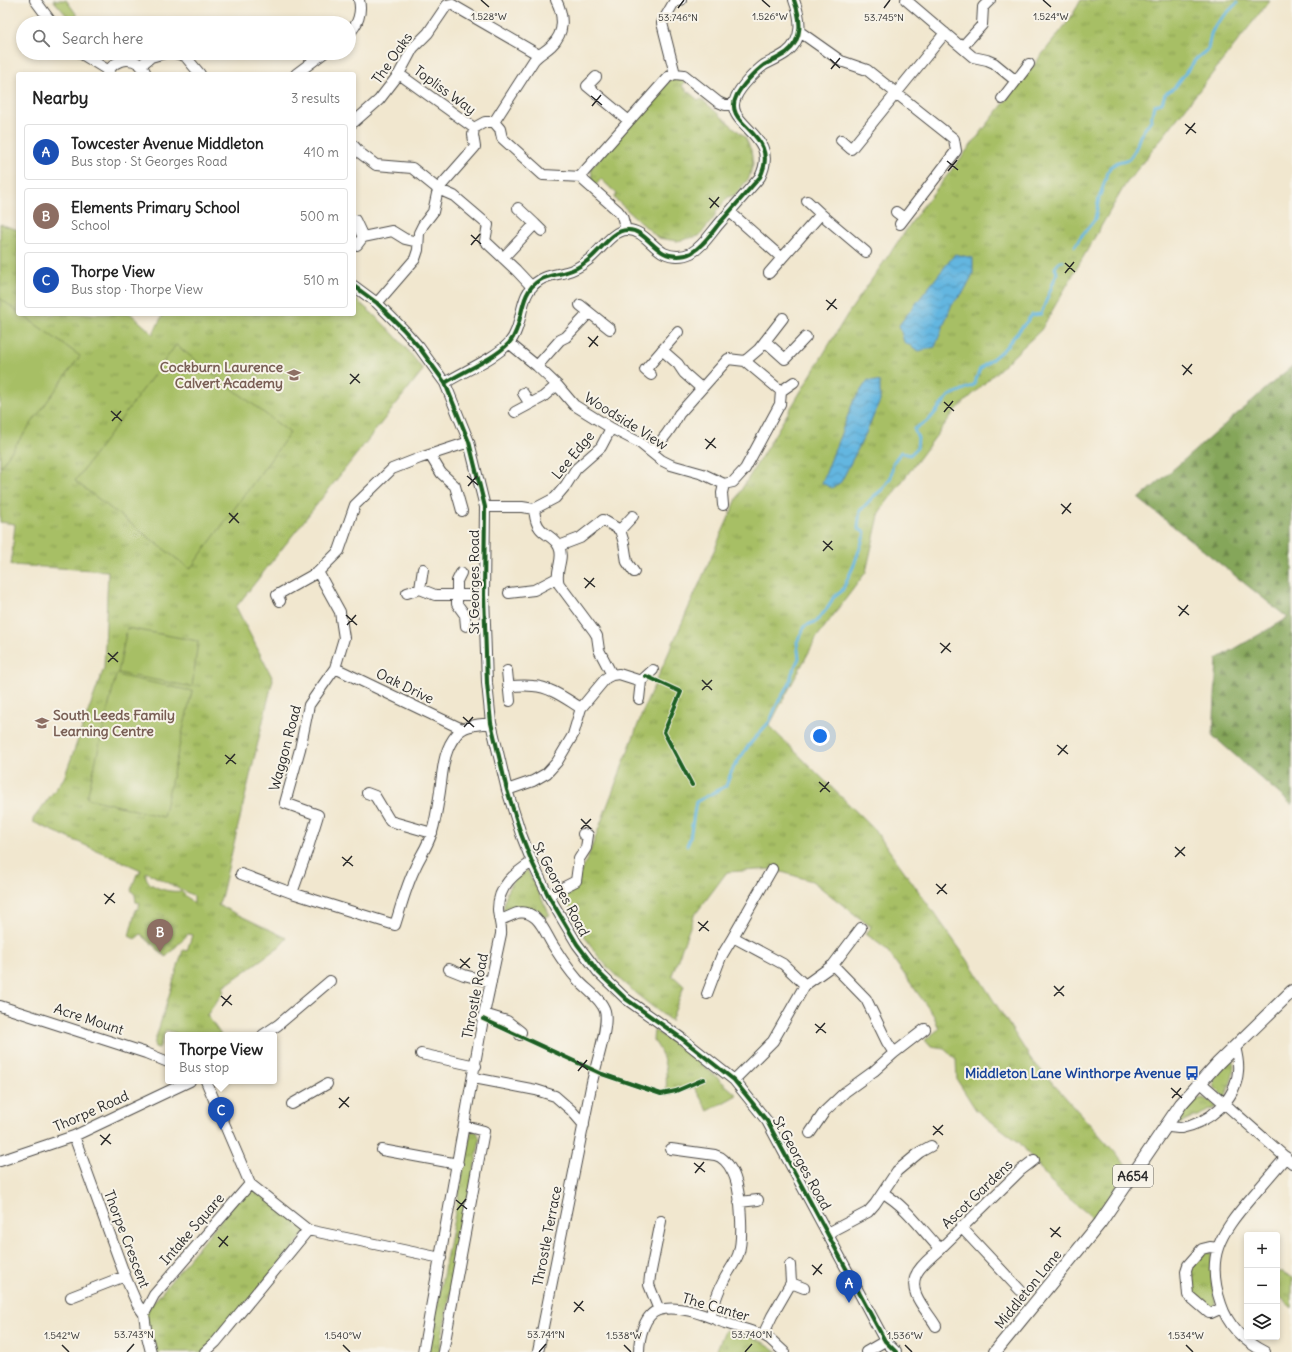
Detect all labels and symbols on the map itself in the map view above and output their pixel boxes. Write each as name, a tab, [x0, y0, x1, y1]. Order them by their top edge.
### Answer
text: 1.528°W	[471, 10, 507, 23]
text: 1.526°W	[752, 10, 788, 23]
text: 1.524°W	[1033, 10, 1069, 23]
text: 53.746°N	[658, 11, 698, 24]
text: 53.745°N	[864, 11, 904, 24]
street label: The Oaks	[368, 29, 416, 87]
street label: Topliss Way	[410, 61, 480, 119]
place label: Cockburn Laurence Calvert Academy	[160, 358, 283, 392]
school or university icon: Cockburn Laurence Calvert Academy	[286, 367, 302, 383]
street label: Woodside View	[581, 388, 671, 454]
street label: Lee Edge	[548, 427, 598, 483]
street label: St Georges Road	[465, 530, 483, 634]
street label: Oak Drive	[373, 664, 437, 708]
street label: Waggon Road	[265, 703, 305, 793]
place label: South Leeds Family Learning Centre	[53, 706, 175, 740]
school or university icon: South Leeds Family Learning Centre	[34, 715, 50, 731]
your location	[810, 726, 830, 746]
street label: St Georges Road	[529, 839, 593, 939]
pin: B	[147, 919, 173, 952]
street label: Throstle Road	[458, 952, 492, 1040]
street label: Acre Mount	[52, 999, 126, 1039]
place label: Middleton Lane Winthorpe Avenue	[965, 1064, 1181, 1082]
bus stop icon: Middleton Lane Winthorpe Avenue	[1184, 1065, 1200, 1081]
street label: Thorpe Road	[50, 1086, 132, 1136]
pin: C	[208, 1097, 234, 1130]
street label: St Georges Road	[769, 1113, 835, 1213]
street label: Ascot Gardens	[938, 1156, 1016, 1232]
road number: A654	[1113, 1165, 1153, 1187]
street label: Throstle Terrace	[528, 1184, 566, 1288]
street label: Thorpe Crescent	[100, 1188, 154, 1291]
street label: Intake Square	[156, 1189, 228, 1269]
street label: Middleton Lane	[991, 1246, 1065, 1332]
pin: A	[836, 1270, 862, 1303]
street label: The Canter	[680, 1289, 752, 1325]
text: 53.743°N	[114, 1328, 154, 1341]
text: 53.741°N	[527, 1328, 565, 1341]
text: 53.740°N	[732, 1328, 772, 1341]
text: 1.542°W	[44, 1329, 80, 1342]
text: 1.540°W	[325, 1329, 361, 1342]
text: 1.538°W	[606, 1329, 642, 1342]
text: 1.536°W	[887, 1329, 923, 1342]
text: 1.534°W	[1168, 1329, 1204, 1342]

